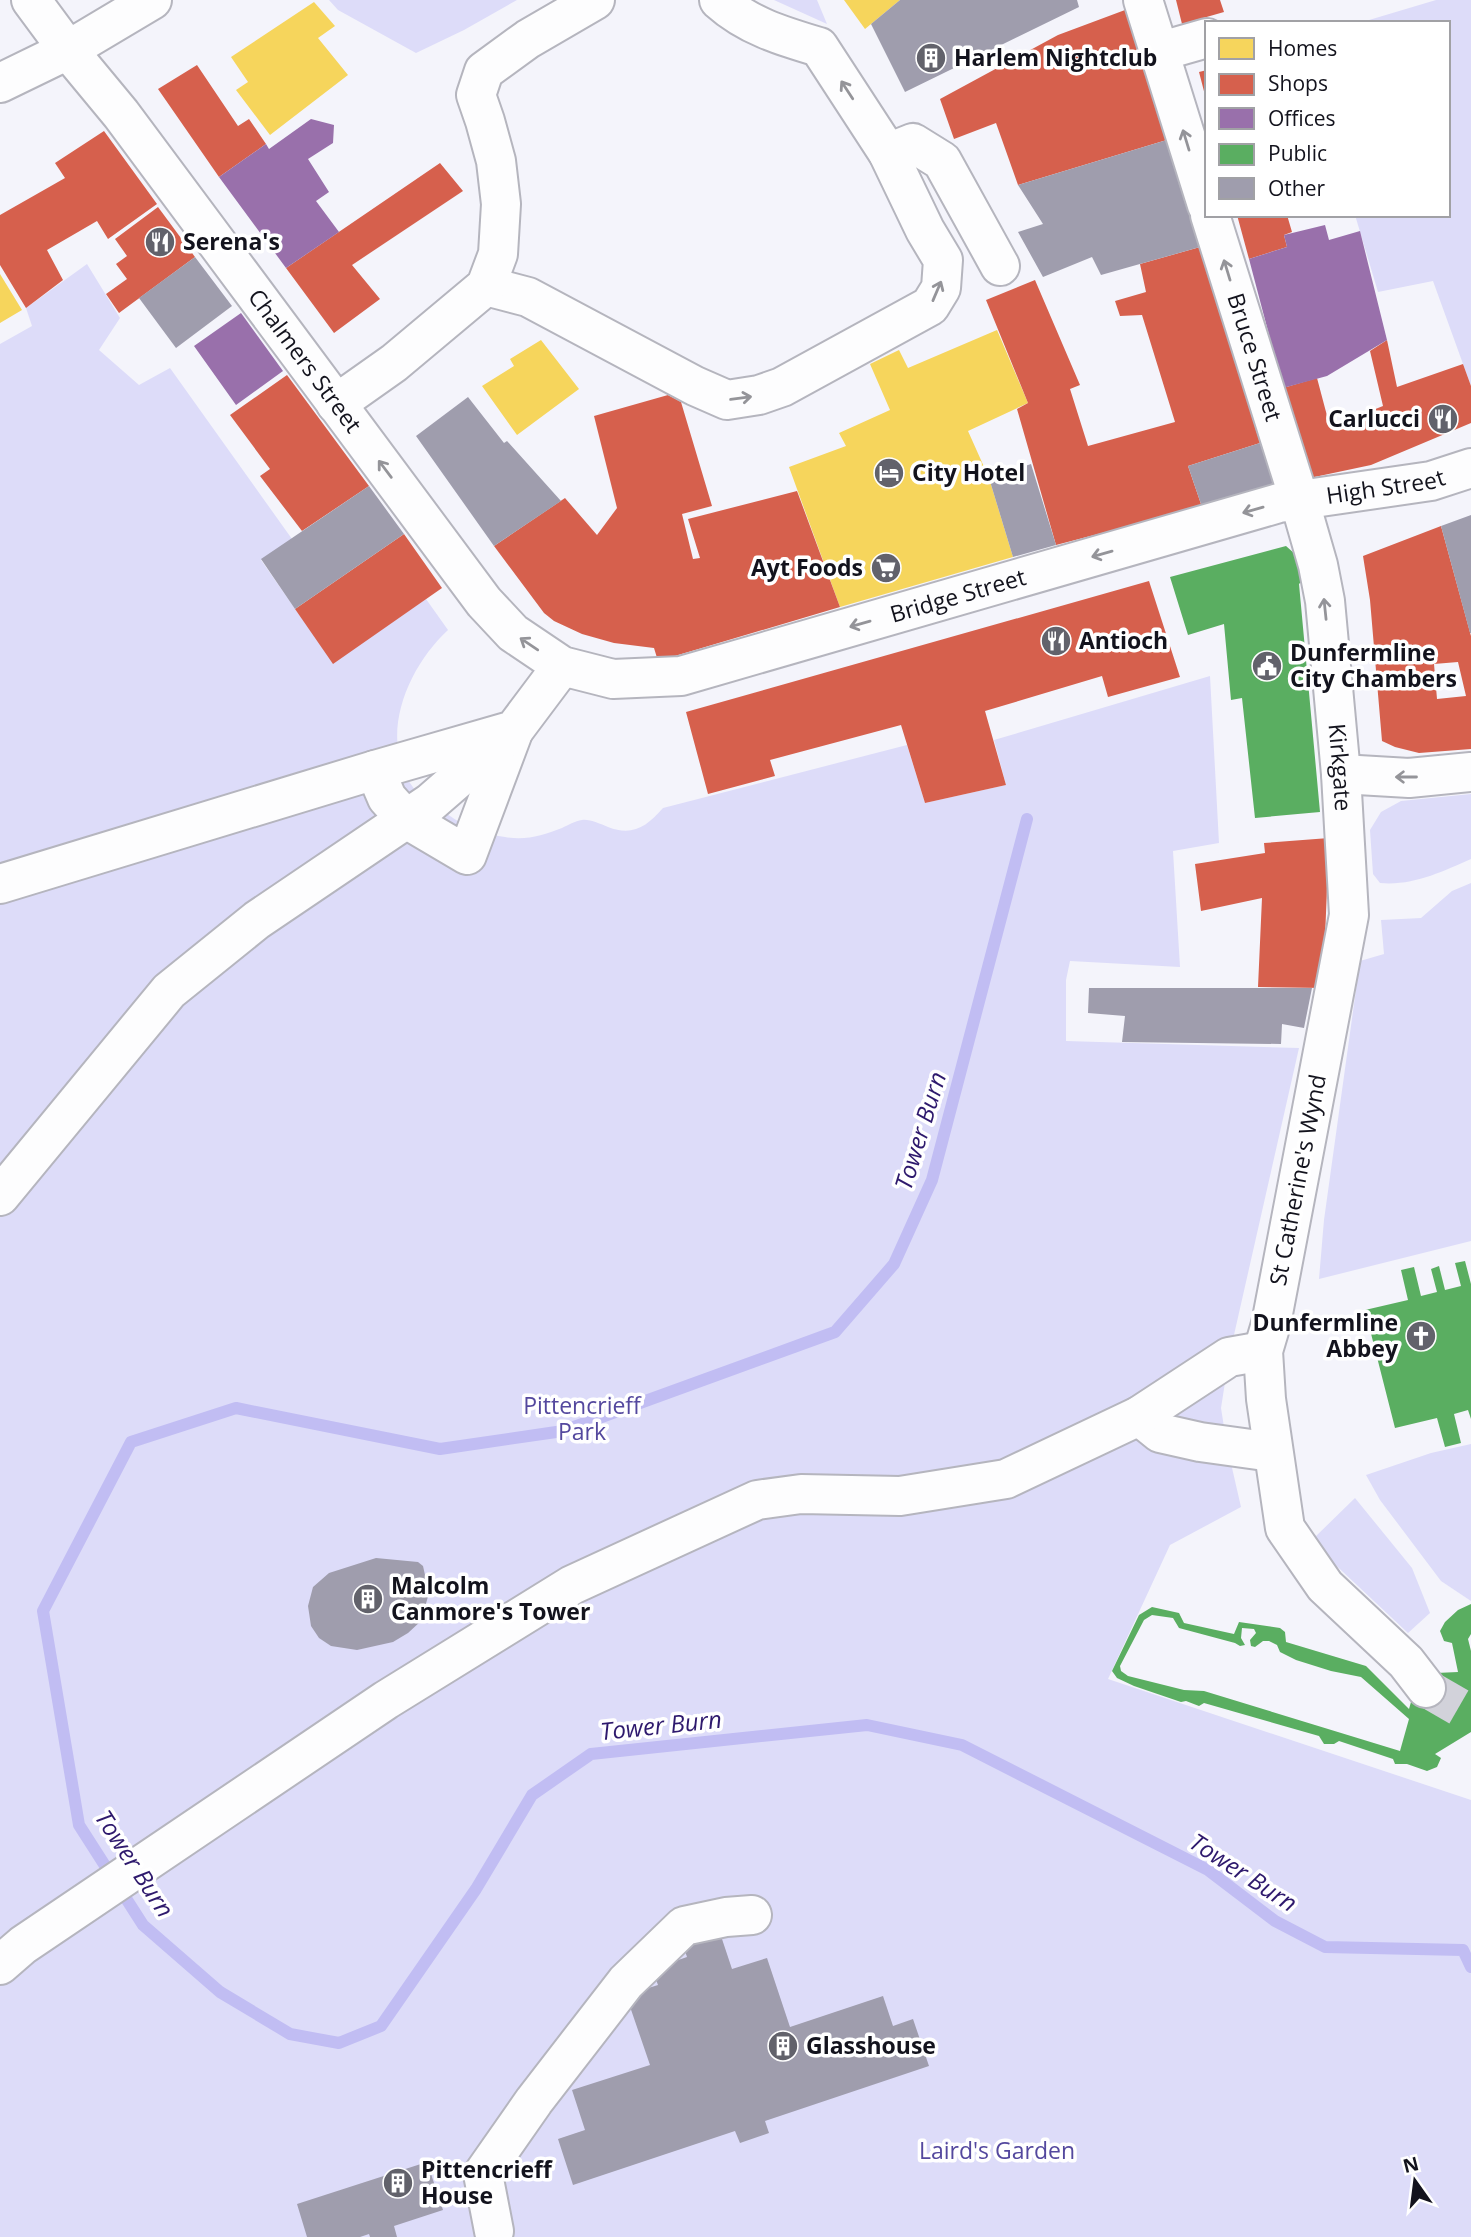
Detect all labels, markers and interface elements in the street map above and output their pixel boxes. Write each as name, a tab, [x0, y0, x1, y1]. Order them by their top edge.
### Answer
legend	[1205, 21, 1450, 217]
text: Homes	[1268, 34, 1337, 62]
building icon: Harlem Nightclub	[914, 41, 948, 75]
place label: Harlem Nightclub	[954, 41, 1157, 73]
text: Shops	[1268, 69, 1328, 97]
one-way arrow	[840, 81, 854, 101]
text: Offices	[1268, 104, 1336, 132]
one-way arrow	[1179, 129, 1192, 151]
text: Public	[1268, 139, 1327, 167]
text: Other	[1268, 174, 1325, 202]
restaurant icon: Serena's	[143, 225, 177, 259]
place label: Serena's	[183, 225, 280, 257]
one-way arrow	[1220, 259, 1233, 281]
one-way arrow	[931, 281, 944, 302]
street label: Chalmers Street	[241, 282, 370, 439]
street label: Bruce Street	[1220, 289, 1291, 425]
one-way arrow	[729, 391, 752, 404]
place label: Carlucci	[1328, 402, 1420, 434]
restaurant icon: Carlucci	[1426, 402, 1460, 436]
hotel icon: City Hotel	[872, 456, 906, 490]
place label: City Hotel	[912, 456, 1025, 488]
one-way arrow	[377, 461, 392, 479]
street label: High Street	[1324, 461, 1449, 511]
one-way arrow	[1242, 505, 1264, 518]
one-way arrow	[1092, 548, 1114, 561]
place label: Ayt Foods	[751, 551, 863, 583]
supermarket icon: Ayt Foods	[869, 551, 903, 585]
street label: Bridge Street	[886, 560, 1029, 630]
one-way arrow	[1319, 598, 1332, 620]
one-way arrow	[850, 618, 872, 631]
restaurant icon: Antioch	[1039, 624, 1073, 658]
place label: Antioch	[1079, 624, 1168, 656]
place label: Dunfermline City Chambers	[1290, 636, 1457, 694]
one-way arrow	[520, 637, 539, 651]
public building icon: Dunfermline City Chambers	[1250, 649, 1284, 683]
street label: Kirkgate	[1321, 722, 1360, 812]
one-way arrow	[1395, 770, 1418, 784]
water label: Tower Burn	[886, 1067, 953, 1194]
street label: St Catherine's Wynd	[1261, 1072, 1333, 1288]
place label: Dunfermline Abbey	[1252, 1306, 1399, 1364]
church icon: Dunfermline Abbey	[1404, 1319, 1438, 1353]
park label: Pittencrieff Park	[523, 1389, 642, 1447]
place label: Malcolm Canmore's Tower	[391, 1569, 590, 1627]
building icon: Malcolm Canmore's Tower	[351, 1582, 385, 1616]
water label: Tower Burn	[599, 1702, 723, 1747]
water label: Tower Burn	[88, 1803, 182, 1923]
water label: Tower Burn	[1184, 1825, 1304, 1919]
building icon: Glasshouse	[766, 2029, 800, 2063]
place label: Glasshouse	[806, 2029, 936, 2061]
park label: Laird's Garden	[919, 2134, 1075, 2166]
north arrow	[1380, 2146, 1450, 2216]
text: N	[1400, 2150, 1422, 2179]
place label: Pittencrieff House	[421, 2153, 553, 2211]
building icon: Pittencrieff House	[381, 2166, 415, 2200]

